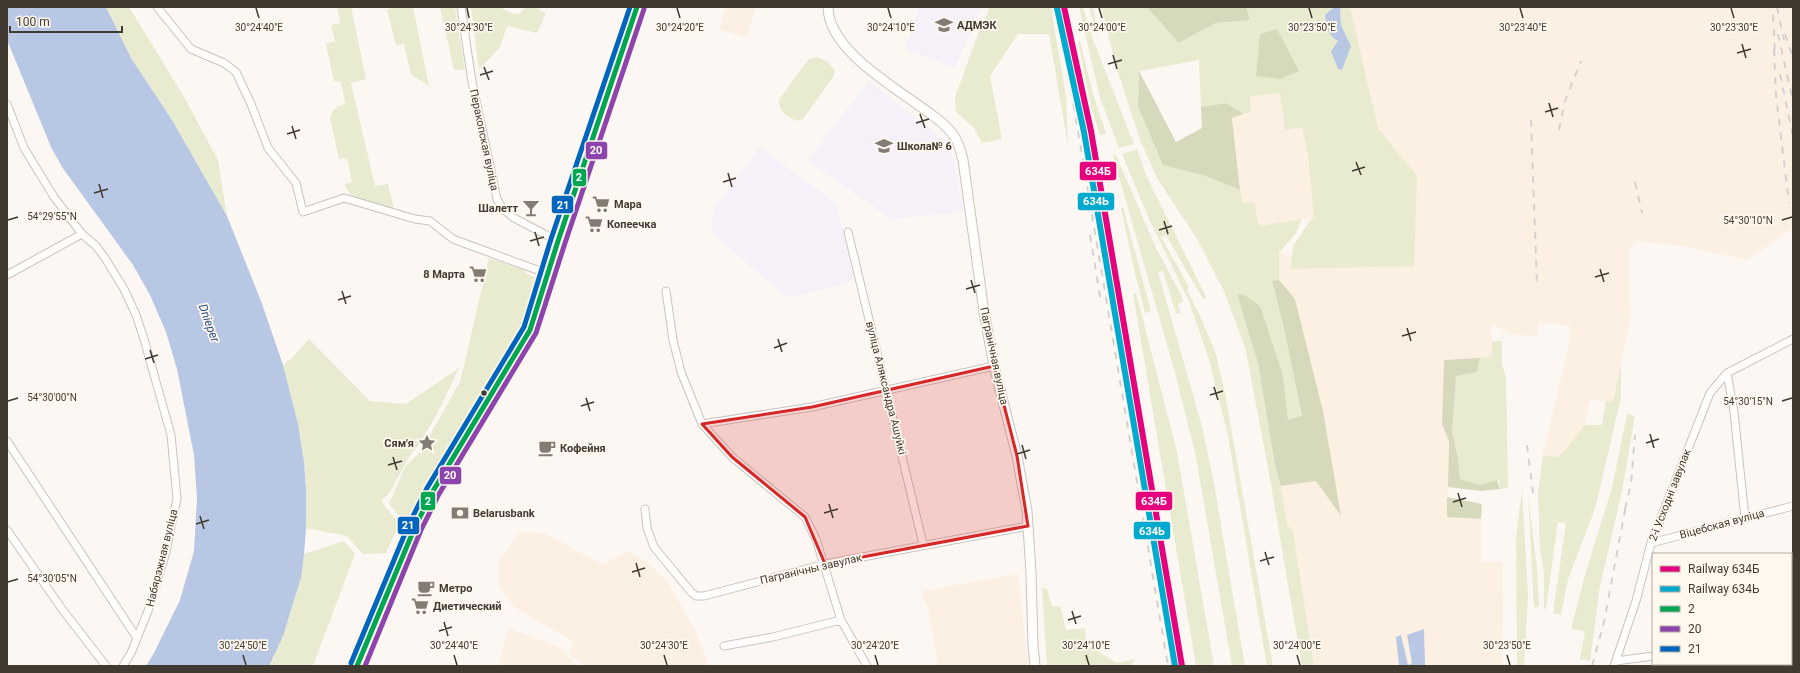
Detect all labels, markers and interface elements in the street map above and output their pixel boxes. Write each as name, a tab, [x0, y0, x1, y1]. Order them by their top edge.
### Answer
scale bar	[10, 8, 122, 34]
text: 100 m	[16, 15, 50, 29]
school or university icon: АДМЭК	[934, 15, 954, 35]
place label: АДМЭК	[957, 19, 997, 32]
text: 30°24'40"E	[235, 22, 283, 33]
text: 30°24'30"E	[445, 22, 493, 33]
text: 30°24'20"E	[656, 22, 704, 33]
text: 30°24'10"E	[867, 22, 915, 33]
text: 30°24'00"E	[1078, 22, 1126, 33]
text: 30°23'50"E	[1288, 22, 1336, 33]
text: 30°23'40"E	[1499, 22, 1547, 33]
text: 30°23'30"E	[1710, 22, 1758, 33]
street label: Перакопская вуліца	[467, 88, 501, 192]
school or university icon: Школа№ 6	[874, 136, 894, 156]
place label: Школа№ 6	[897, 140, 952, 153]
line badge: 20	[585, 141, 608, 160]
text: 20	[590, 144, 602, 157]
line badge: 634Б	[1079, 161, 1117, 181]
text: 634Б	[1085, 165, 1111, 178]
line badge: 2	[572, 168, 587, 187]
text: 2	[576, 171, 582, 184]
line badge: 634Ь	[1077, 192, 1115, 211]
supermarket icon: Мара	[591, 194, 611, 214]
line badge: 21	[551, 195, 574, 214]
text: 634Ь	[1083, 195, 1109, 208]
bar icon: Шалетт	[521, 198, 541, 218]
place label: Мара	[614, 198, 642, 211]
text: 21	[557, 199, 569, 212]
place label: Шалетт	[478, 202, 518, 215]
text: 54°29'55"N	[27, 211, 77, 222]
supermarket icon: Копеечка	[584, 214, 604, 234]
text: 54°30'10"N	[1723, 215, 1773, 226]
place label: Копеечка	[607, 218, 657, 231]
supermarket icon: 8 Марта	[468, 264, 488, 284]
place label: 8 Марта	[423, 268, 465, 281]
water label: Dnieper	[196, 302, 223, 345]
street label: Пагранічная вуліца	[977, 306, 1011, 406]
street label: вуліца Аляксандра Ашуйкі	[863, 320, 909, 456]
unlabelled marker	[479, 388, 489, 398]
text: 54°30'00"N	[27, 392, 77, 403]
text: 54°30'15"N	[1723, 396, 1773, 407]
place icon: Сям'я	[417, 433, 437, 453]
place label: Сям'я	[384, 437, 414, 450]
cafe icon: Кофейня	[537, 438, 557, 458]
place label: Кофейня	[560, 442, 606, 455]
street label: 2-і Усходні завулак	[1646, 447, 1694, 543]
line badge: 20	[439, 466, 462, 485]
text: 20	[444, 469, 456, 482]
line badge: 2	[420, 491, 436, 511]
line badge: 634Б	[1135, 491, 1173, 511]
text: 2	[425, 495, 431, 508]
text: 634Б	[1141, 495, 1167, 508]
bank icon: Belarusbank	[450, 503, 470, 523]
street label: Віцебская вуліца	[1678, 506, 1766, 542]
place label: Belarusbank	[473, 507, 535, 520]
street label: Набярэжная вуліца	[144, 508, 180, 608]
line badge: 21	[397, 516, 420, 535]
text: 21	[402, 519, 414, 532]
line badge: 634Ь	[1133, 521, 1171, 540]
text: 634Ь	[1139, 525, 1165, 538]
street label: Пагранічны завулак	[759, 551, 863, 587]
legend	[1652, 553, 1792, 665]
text: Railway 634Б	[1688, 562, 1760, 576]
text: 54°30'05"N	[27, 573, 77, 584]
cafe icon: Метро	[416, 578, 436, 598]
place label: Метро	[439, 582, 473, 595]
text: Railway 634Ь	[1688, 582, 1760, 596]
supermarket icon: Диетический	[410, 596, 430, 616]
place label: Диетический	[433, 600, 502, 613]
text: 2	[1688, 602, 1695, 616]
text: 20	[1688, 622, 1702, 636]
text: 30°24'50"E	[219, 640, 267, 651]
text: 30°24'40"E	[430, 640, 478, 651]
text: 30°24'30"E	[640, 640, 688, 651]
text: 30°24'20"E	[851, 640, 899, 651]
text: 30°24'10"E	[1062, 640, 1110, 651]
text: 30°24'00"E	[1273, 640, 1321, 651]
text: 30°23'50"E	[1483, 640, 1531, 651]
text: 21	[1688, 642, 1702, 656]

